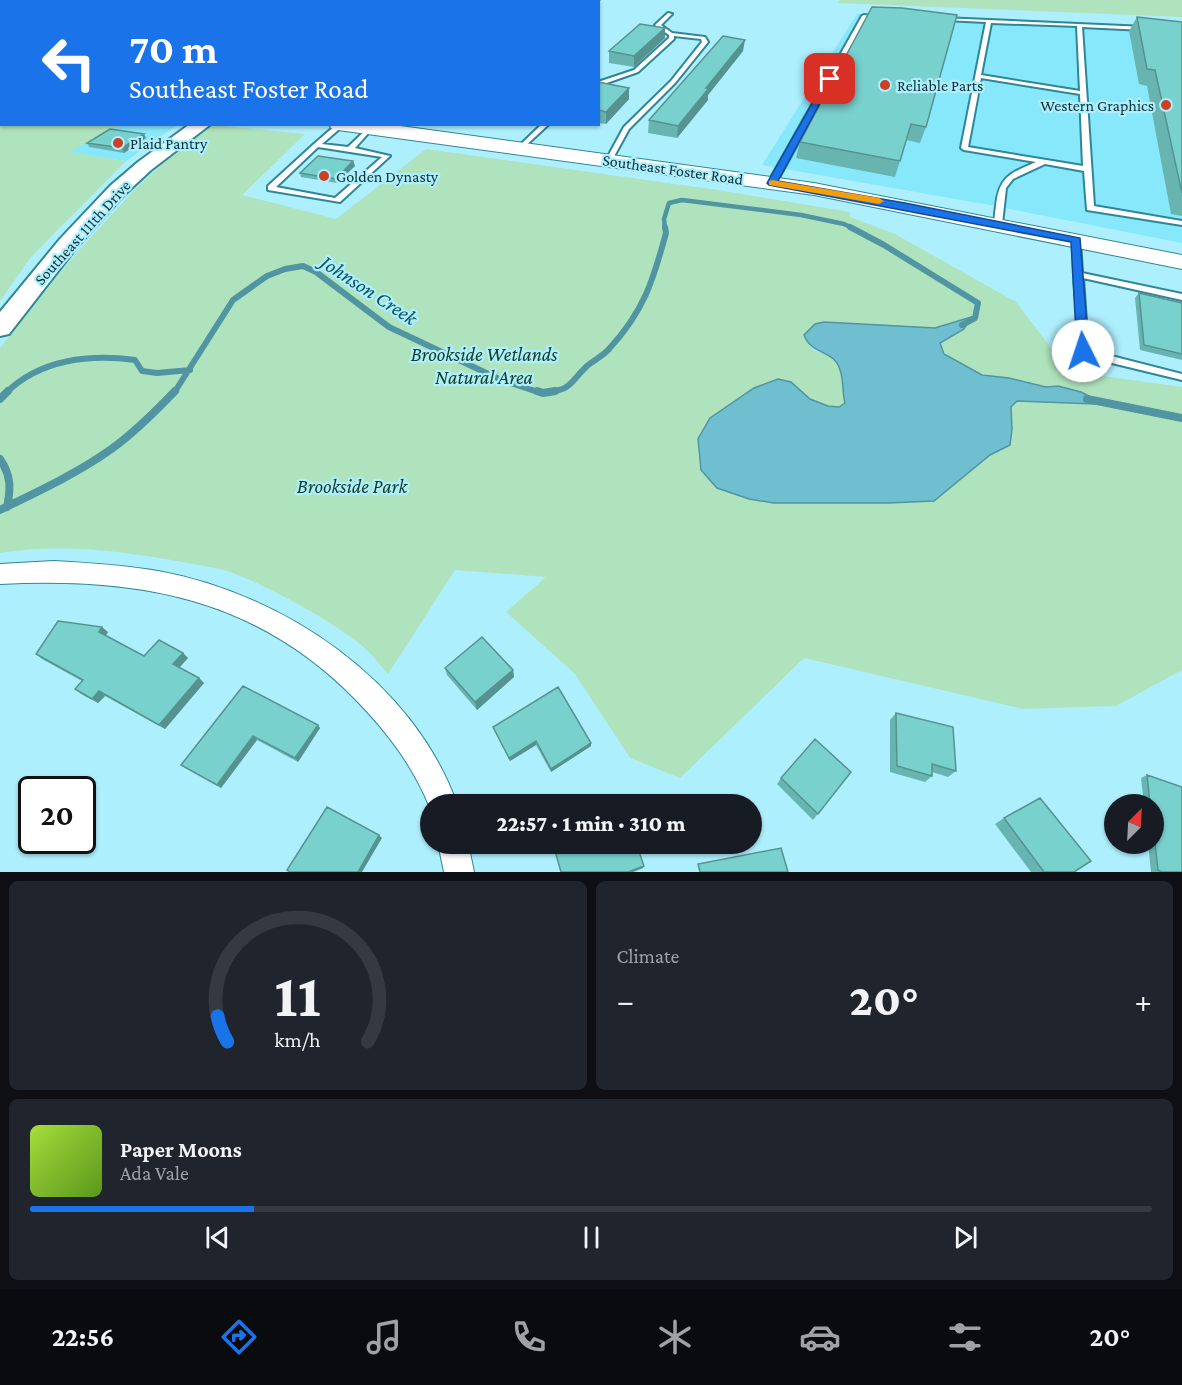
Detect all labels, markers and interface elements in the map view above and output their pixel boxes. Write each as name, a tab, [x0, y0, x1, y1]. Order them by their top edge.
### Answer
icon: left	[30, 24, 108, 102]
text: 70 m	[129, 25, 218, 72]
pin	[804, 53, 855, 104]
icon: arrive	[813, 62, 846, 95]
text: Southeast Foster Road	[129, 74, 368, 104]
place label: Reliable Parts	[897, 77, 983, 94]
marker: Reliable Parts	[878, 78, 892, 92]
place label: Western Graphics	[1040, 97, 1154, 115]
marker: Western Graphics	[1159, 98, 1173, 112]
place label: Plaid Pantry	[130, 135, 208, 153]
marker: Plaid Pantry	[111, 136, 125, 150]
street label: Southeast Foster Road	[601, 151, 745, 188]
place label: Golden Dynasty	[336, 168, 439, 186]
marker: Golden Dynasty	[317, 169, 331, 183]
street label: Southeast 111th Drive	[31, 177, 134, 288]
water label: Johnson Creek	[313, 248, 422, 331]
position arrow	[1051, 319, 1115, 383]
park label: Brookside Wetlands Natural Area	[411, 343, 558, 388]
park label: Brookside Park	[297, 475, 408, 497]
speed limit sign: 20	[18, 776, 96, 854]
north arrow	[1104, 794, 1164, 854]
map controls	[1104, 794, 1164, 854]
text: 22:57 · 1 min · 310 m	[497, 811, 686, 836]
text: Climate	[617, 945, 679, 967]
text: 11	[274, 960, 321, 1029]
text: 20°	[849, 975, 919, 1025]
text: −	[617, 982, 634, 1019]
text: +	[1135, 982, 1152, 1019]
text: km/h	[275, 1029, 321, 1053]
text: Paper Moons	[120, 1137, 242, 1162]
text: Ada Vale	[120, 1162, 189, 1184]
icon: previous	[201, 1221, 234, 1254]
icon: pause	[575, 1221, 608, 1254]
icon: next	[949, 1221, 982, 1254]
icon: directions	[218, 1316, 260, 1358]
icon: music	[363, 1316, 405, 1358]
icon: phone	[508, 1316, 550, 1358]
icon: climate	[654, 1316, 696, 1358]
icon: car	[799, 1316, 841, 1358]
icon: filters	[944, 1316, 986, 1358]
text: 22:56	[52, 1322, 114, 1352]
text: 20°	[1090, 1322, 1130, 1352]

